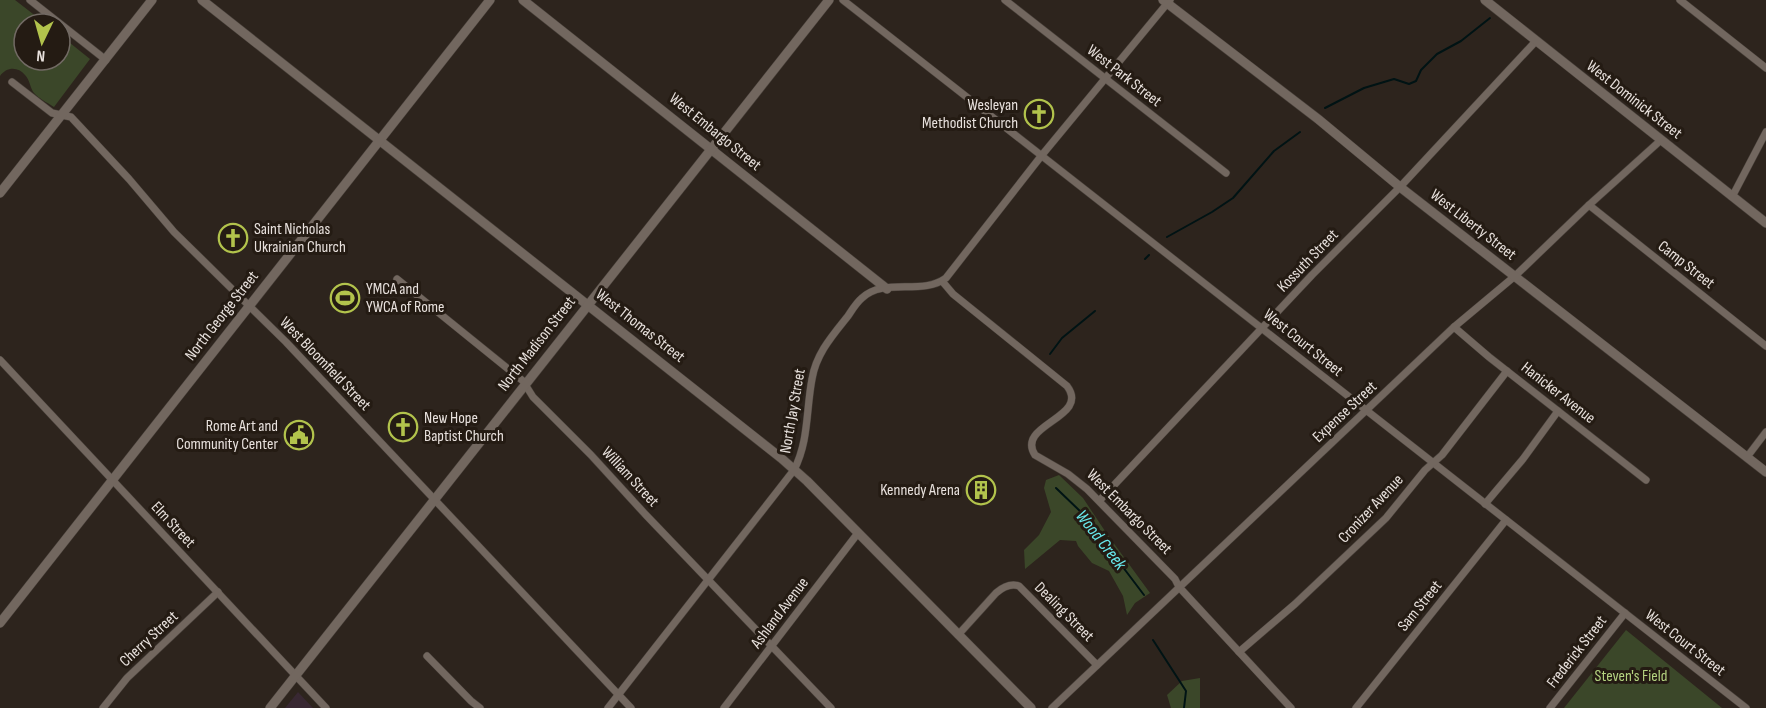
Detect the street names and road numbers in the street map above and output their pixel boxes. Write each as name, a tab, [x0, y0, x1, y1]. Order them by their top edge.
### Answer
street label: West Park Street	[1083, 41, 1165, 111]
street label: West Dominick Street	[1582, 57, 1686, 143]
street label: West Embargo Street	[665, 89, 765, 175]
street label: West Liberty Street	[1426, 186, 1520, 265]
street label: Kossuth Street	[1274, 226, 1343, 296]
street label: Camp Street	[1654, 237, 1718, 293]
street label: North George Street	[181, 267, 263, 364]
street label: West Thomas Street	[592, 285, 689, 367]
street label: North Madison Street	[494, 293, 580, 395]
street label: West Court Street	[1259, 305, 1347, 381]
street label: West Bloomfield Street	[276, 313, 375, 415]
street label: Hanicker Avenue	[1517, 358, 1599, 428]
street label: North Jay Street	[776, 367, 810, 455]
street label: Expense Street	[1309, 377, 1381, 447]
street label: William Street	[597, 443, 663, 511]
street label: West Embargo Street	[1082, 465, 1176, 559]
street label: Cronizer Avenue	[1334, 471, 1408, 547]
street label: Elm Street	[147, 498, 199, 552]
street label: Ashland Avenue	[747, 574, 813, 653]
street label: Sam Street	[1394, 577, 1446, 635]
street label: Dealing Street	[1030, 578, 1098, 646]
street label: West Court Street	[1641, 606, 1729, 680]
street label: Cherry Street	[116, 607, 182, 671]
street label: Frederick Street	[1543, 612, 1611, 692]

